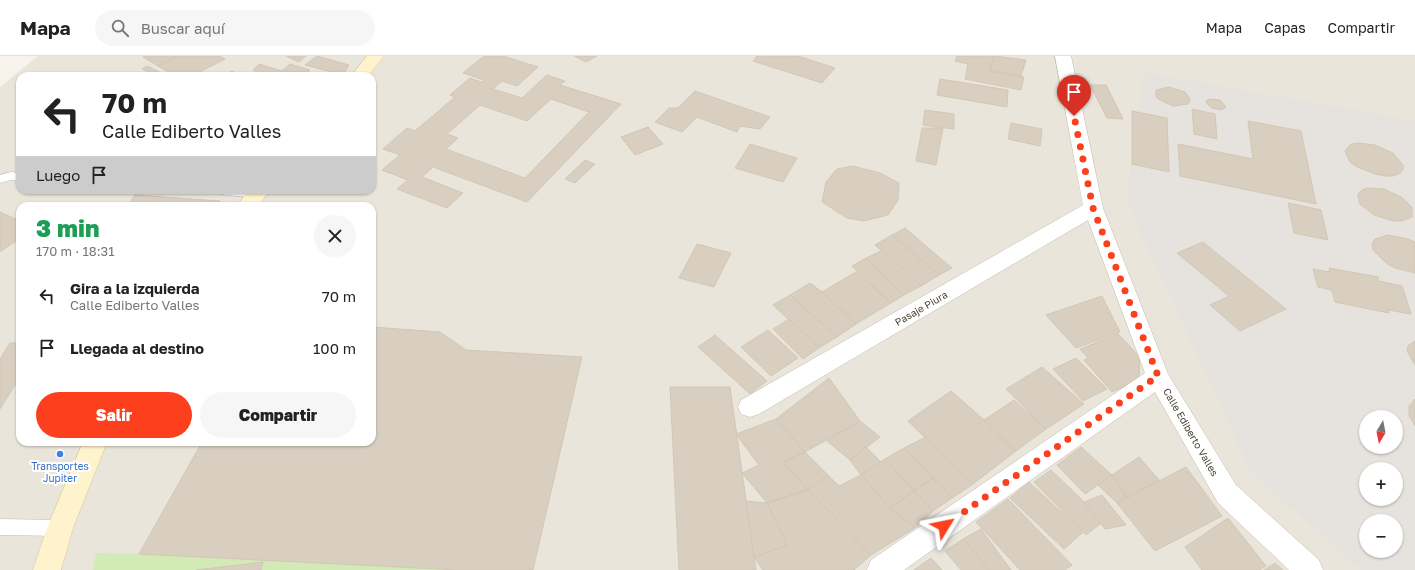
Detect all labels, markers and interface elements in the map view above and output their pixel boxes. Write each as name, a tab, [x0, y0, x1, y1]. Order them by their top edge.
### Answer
search box	[95, 10, 375, 46]
text: Mapa	[20, 16, 71, 39]
icon: search	[109, 17, 131, 39]
text: Buscar aquí	[141, 19, 225, 37]
text: Mapa	[1206, 19, 1242, 36]
text: Capas	[1264, 19, 1306, 36]
text: Compartir	[1328, 19, 1395, 36]
pin	[1057, 75, 1091, 116]
icon: arrive	[1063, 81, 1085, 103]
text: 70 m	[102, 86, 167, 119]
icon: left	[36, 88, 88, 140]
text: Calle Ediberto Valles	[102, 120, 281, 142]
icon: arrive	[88, 164, 110, 186]
text: Luego	[36, 166, 80, 184]
text: 3 min	[36, 213, 99, 242]
button: close	[314, 215, 356, 257]
text: 170 m · 18:31	[36, 243, 114, 259]
text: Gira a la izquierda	[70, 279, 200, 297]
icon: left	[36, 285, 58, 307]
text: 70 m	[322, 287, 356, 305]
street label: Pasaje Piura	[893, 288, 949, 328]
text: Calle Ediberto Valles	[70, 297, 199, 313]
icon: arrive	[36, 337, 58, 359]
text: Llegada al destino	[70, 339, 204, 357]
text: 100 m	[313, 339, 356, 357]
street label: Calle Ediberto Valles	[1161, 386, 1221, 478]
button: Salir	[36, 392, 192, 438]
button: Compartir	[200, 392, 356, 438]
north arrow	[1359, 410, 1403, 454]
map controls	[1359, 410, 1403, 558]
marker: Transportes Jupiter	[55, 449, 65, 459]
place label: Transportes Jupiter	[31, 460, 89, 484]
button: +	[1359, 462, 1403, 506]
position arrow	[923, 505, 965, 547]
button: −	[1359, 514, 1403, 558]

